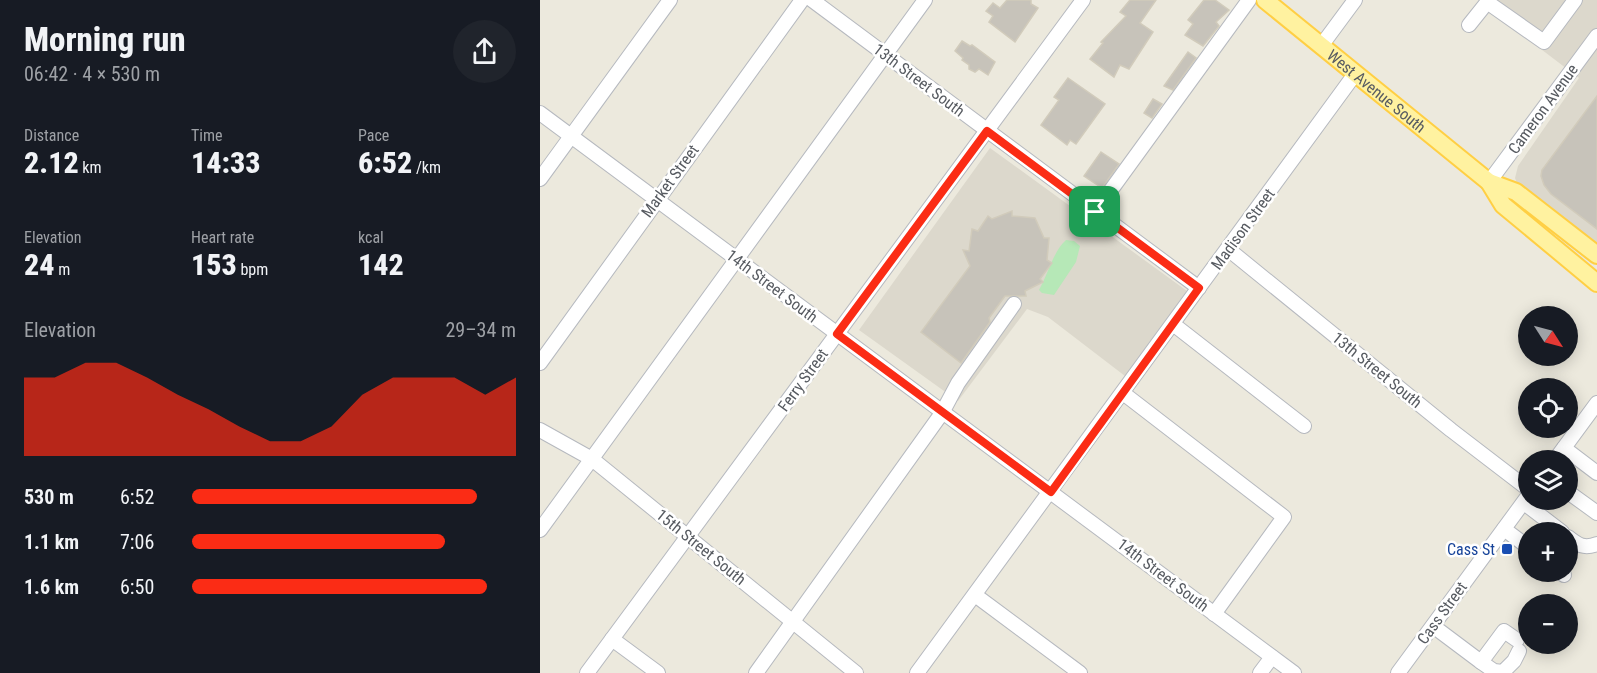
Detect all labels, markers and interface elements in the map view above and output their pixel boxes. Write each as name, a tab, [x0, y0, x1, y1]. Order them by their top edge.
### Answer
text: Morning run	[24, 20, 186, 59]
button: share	[453, 20, 516, 83]
street label: 13th Street South	[870, 39, 968, 121]
street label: West Avenue South	[1324, 45, 1430, 136]
street label: Cameron Avenue	[1504, 60, 1582, 158]
text: 06:42 · 4 × 530 m	[24, 62, 160, 86]
text: Distance	[24, 126, 79, 145]
text: Time	[191, 126, 223, 145]
text: Pace	[358, 126, 389, 145]
street label: Market Street	[637, 141, 703, 221]
text: 2.12	[24, 145, 79, 180]
text: 14:33	[191, 145, 260, 180]
text: 6:52	[358, 145, 412, 180]
text: km	[79, 158, 102, 177]
text: /km	[412, 158, 441, 177]
street label: Madison Street	[1207, 185, 1279, 273]
pin	[1069, 186, 1120, 237]
icon: arrive	[1078, 195, 1111, 228]
text: Elevation	[24, 228, 82, 247]
text: Heart rate	[191, 228, 254, 247]
text: kcal	[358, 228, 384, 247]
street label: 14th Street South	[723, 245, 821, 327]
text: 24	[24, 247, 55, 282]
text: 153	[191, 247, 237, 282]
text: 142	[358, 247, 404, 282]
text: m	[55, 260, 70, 279]
text: bpm	[237, 260, 268, 279]
north arrow	[1518, 306, 1578, 366]
map controls	[1518, 306, 1578, 654]
text: Elevation	[24, 318, 96, 342]
text: 29–34 m	[445, 318, 516, 342]
street label: 13th Street South	[1328, 328, 1426, 412]
street label: Ferry Street	[774, 345, 832, 415]
button: locate	[1518, 378, 1578, 438]
button: layers	[1518, 450, 1578, 510]
text: 530 m	[24, 485, 74, 509]
text: 6:52	[120, 485, 154, 509]
street label: 15th Street South	[652, 505, 750, 589]
button: +	[1518, 522, 1578, 582]
text: 1.1 km	[24, 530, 79, 554]
text: 7:06	[120, 530, 154, 554]
street label: 14th Street South	[1114, 534, 1212, 616]
place label: Cass St	[1447, 540, 1495, 559]
marker: Cass St	[1500, 542, 1514, 556]
text: 1.6 km	[24, 575, 79, 599]
text: 6:50	[120, 575, 154, 599]
street label: Cass Street	[1413, 578, 1471, 648]
button: −	[1518, 594, 1578, 654]

